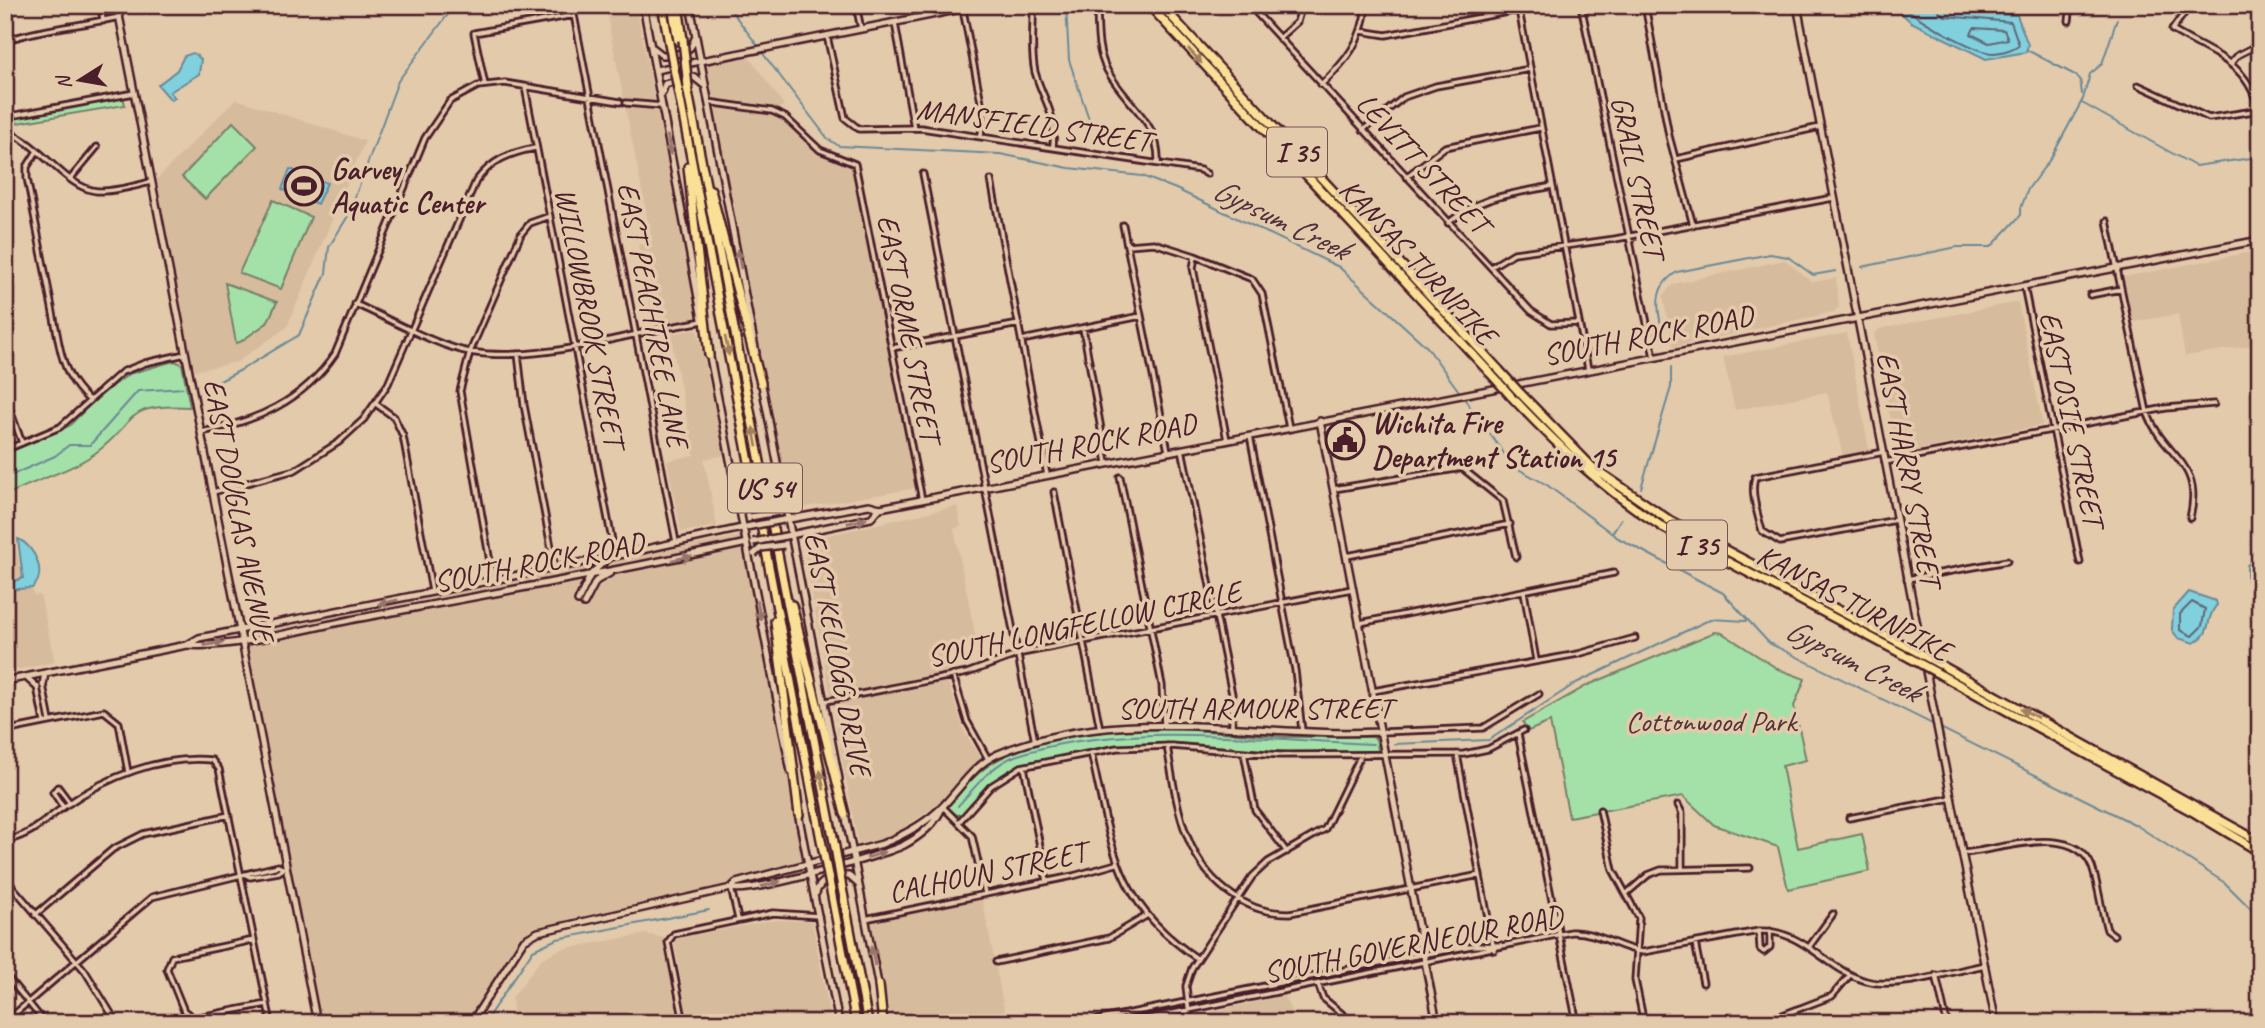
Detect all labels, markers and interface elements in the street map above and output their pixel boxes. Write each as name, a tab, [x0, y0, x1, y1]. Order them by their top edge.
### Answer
north arrow	[46, 46, 116, 116]
one-way arrow	[1187, 47, 1203, 64]
text: N	[51, 72, 77, 91]
street label: LEVITT STREET	[1348, 85, 1503, 247]
street label: MANSFIELD STREET	[915, 90, 1160, 161]
street label: GRAIL STREET	[1602, 93, 1675, 268]
road number: I 35	[1267, 128, 1327, 176]
one-way arrow	[664, 134, 675, 156]
place label: Garvey Aquatic Center	[331, 150, 487, 222]
sports icon: Garvey Aquatic Center	[283, 165, 325, 207]
water label: Gypsum Creek	[1206, 169, 1361, 272]
street label: KANSAS TURNPIKE	[1331, 171, 1507, 356]
street label: EAST PEACHTREE LANE	[609, 179, 698, 454]
street label: WILLOWBROOK STREET	[546, 185, 635, 457]
street label: EAST ORME STREET	[868, 212, 951, 451]
one-way arrow	[733, 248, 744, 270]
street label: SOUTH ROCK ROAD	[1540, 295, 1759, 374]
street label: EAST OSIE STREET	[2031, 308, 2115, 536]
one-way arrow	[722, 335, 733, 357]
street label: EAST HARRY STREET	[1868, 349, 1952, 596]
street label: EAST DOUGLAS AVENUE	[195, 376, 284, 648]
street label: SOUTH ROCK ROAD	[983, 403, 1202, 482]
place label: Wichita Fire Department Station 15	[1372, 404, 1618, 476]
public building icon: Wichita Fire Department Station 15	[1324, 419, 1366, 461]
one-way arrow	[749, 426, 760, 448]
road number: US 54	[728, 463, 802, 512]
one-way arrow	[846, 516, 868, 527]
road number: I 35	[1667, 520, 1727, 570]
street label: SOUTH ROCK ROAD	[431, 522, 650, 601]
street label: EAST KELLOGG DRIVE	[796, 529, 881, 782]
street label: KANSAS TURNPIKE	[1751, 536, 1961, 672]
one-way arrow	[671, 552, 693, 563]
street label: SOUTH LONGFELLOW CIRCLE	[924, 571, 1248, 676]
one-way arrow	[377, 596, 399, 607]
one-way arrow	[754, 600, 765, 622]
water label: Gypsum Creek	[1779, 609, 1933, 714]
one-way arrow	[204, 638, 226, 649]
street label: SOUTH ARMOUR STREET	[1118, 689, 1399, 727]
park label: Cottonwood Park	[1626, 702, 1798, 740]
one-way arrow	[2020, 707, 2039, 719]
one-way arrow	[816, 769, 827, 791]
street label: CALHOUN STREET	[885, 831, 1096, 911]
one-way arrow	[866, 850, 887, 860]
one-way arrow	[760, 878, 782, 889]
street label: SOUTH GOVERNEOUR ROAD	[1260, 896, 1568, 992]
one-way arrow	[867, 945, 878, 967]

